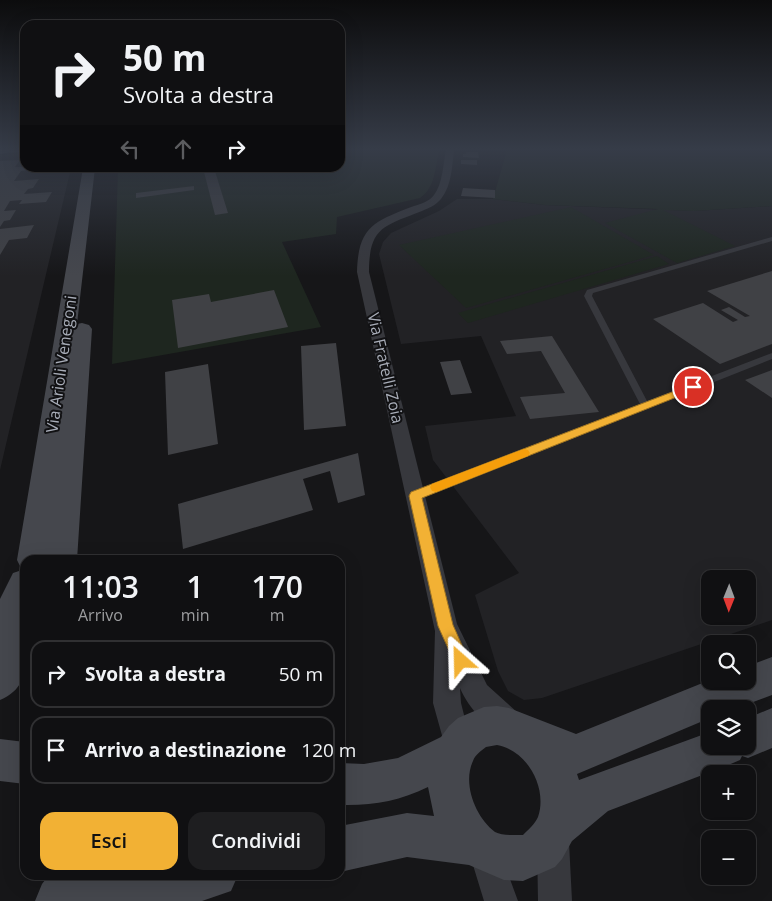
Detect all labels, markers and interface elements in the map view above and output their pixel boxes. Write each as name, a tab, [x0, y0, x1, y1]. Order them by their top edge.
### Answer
text: 50 m	[123, 34, 206, 81]
icon: right	[40, 40, 105, 105]
text: Svolta a destra	[123, 79, 274, 109]
icon: left	[116, 135, 144, 163]
icon: ahead	[169, 135, 197, 163]
icon: right	[222, 135, 250, 163]
street label: Via Arioli Venegoni	[40, 294, 82, 434]
street label: Via Fratelli Zoia	[363, 310, 409, 426]
pin	[672, 366, 714, 408]
icon: arrive	[679, 373, 707, 401]
text: 11:03	[62, 566, 139, 607]
text: 1	[187, 566, 204, 607]
text: 170	[252, 566, 303, 607]
north arrow	[701, 570, 756, 625]
map controls	[701, 570, 756, 885]
text: Arrivo	[78, 604, 123, 626]
text: min	[181, 604, 210, 626]
text: m	[270, 604, 285, 626]
position arrow	[434, 634, 486, 686]
button: search	[701, 635, 756, 690]
icon: right	[42, 660, 70, 688]
text: Svolta a destra	[85, 661, 226, 687]
text: 50 m	[279, 661, 323, 687]
button: layers	[701, 700, 756, 755]
icon: arrive	[42, 736, 70, 764]
text: Arrivo a destinazione	[85, 737, 286, 763]
text: 120 m	[301, 737, 356, 763]
button: +	[701, 765, 756, 820]
button: Esci	[40, 812, 178, 870]
button: Condividi	[188, 812, 325, 870]
button: −	[701, 830, 756, 885]

